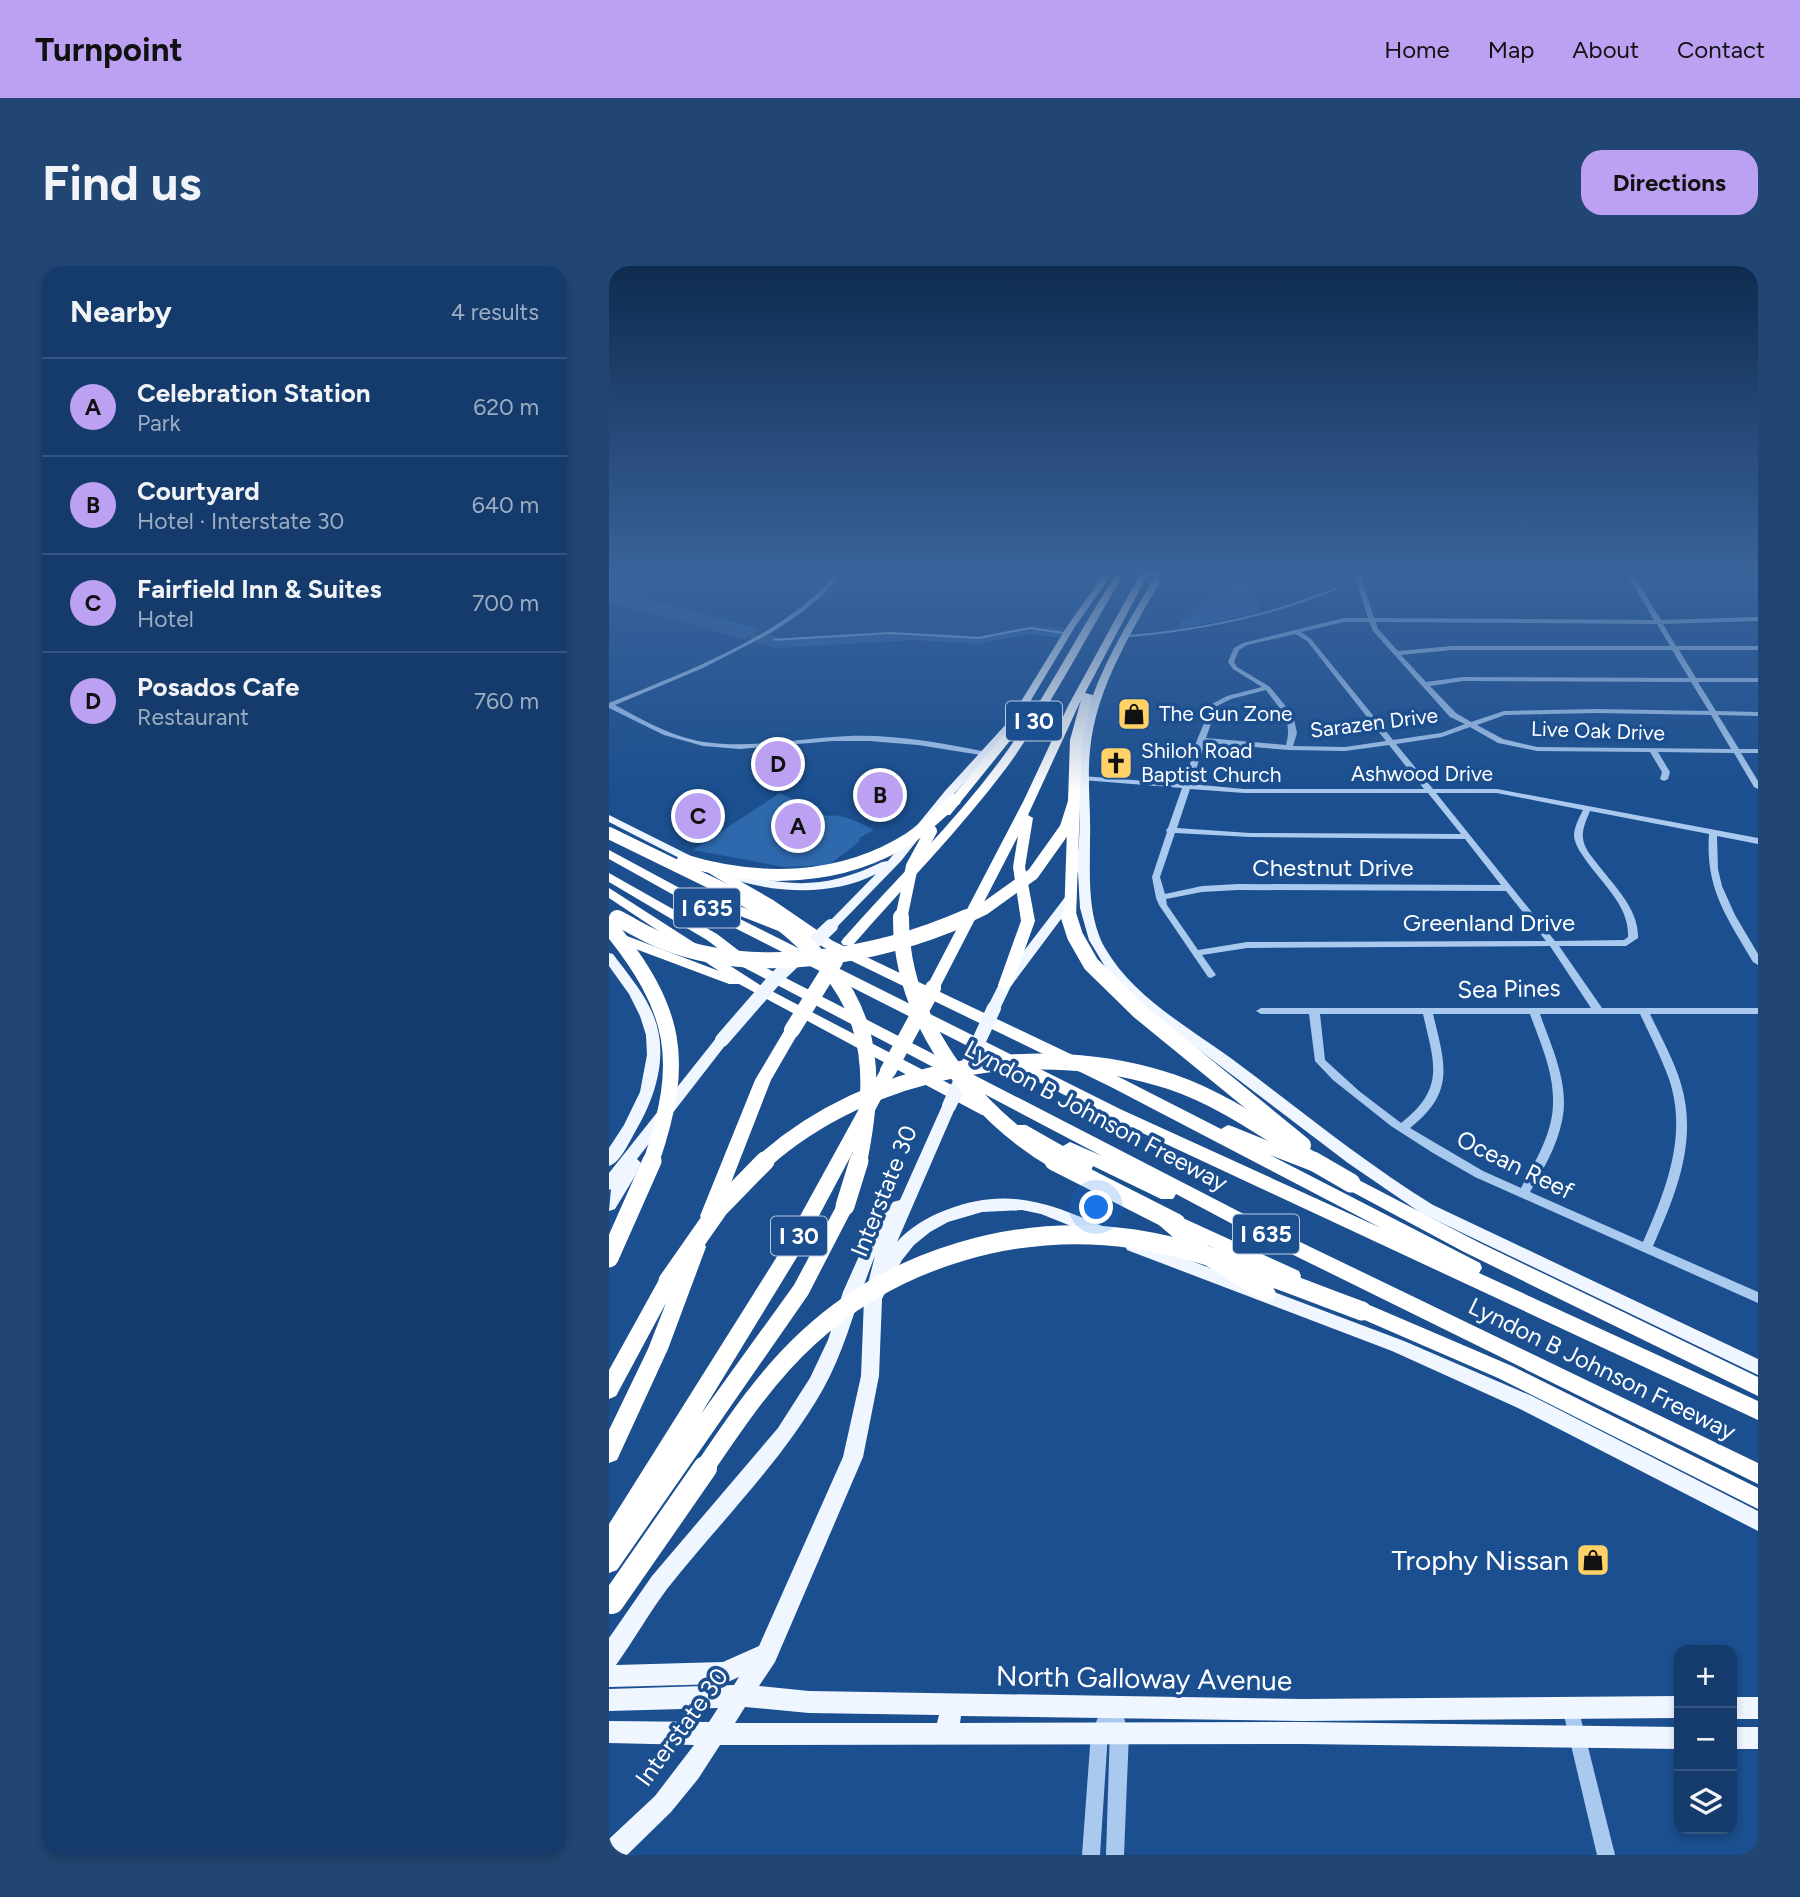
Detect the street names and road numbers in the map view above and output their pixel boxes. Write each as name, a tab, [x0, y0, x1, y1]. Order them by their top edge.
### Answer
road number: I 30	[1006, 702, 1062, 741]
street label: Sarazen Drive	[1309, 702, 1439, 743]
street label: Live Oak Drive	[1531, 716, 1665, 745]
street label: Ashwood Drive	[1351, 761, 1493, 786]
street label: Chestnut Drive	[1252, 853, 1414, 882]
road number: I 635	[674, 888, 740, 928]
street label: Greenland Drive	[1403, 908, 1575, 937]
street label: Sea Pines	[1457, 973, 1561, 1004]
street label: Lyndon B Johnson Freeway	[960, 1034, 1233, 1197]
street label: Interstate 30	[844, 1121, 923, 1261]
street label: Ocean Reef	[1452, 1124, 1578, 1205]
road number: I 635	[1233, 1214, 1299, 1253]
road number: I 30	[771, 1217, 827, 1256]
street label: Lyndon B Johnson Freeway	[1464, 1291, 1741, 1446]
street label: North Galloway Avenue	[996, 1658, 1292, 1698]
street label: Interstate 30	[629, 1662, 734, 1791]

